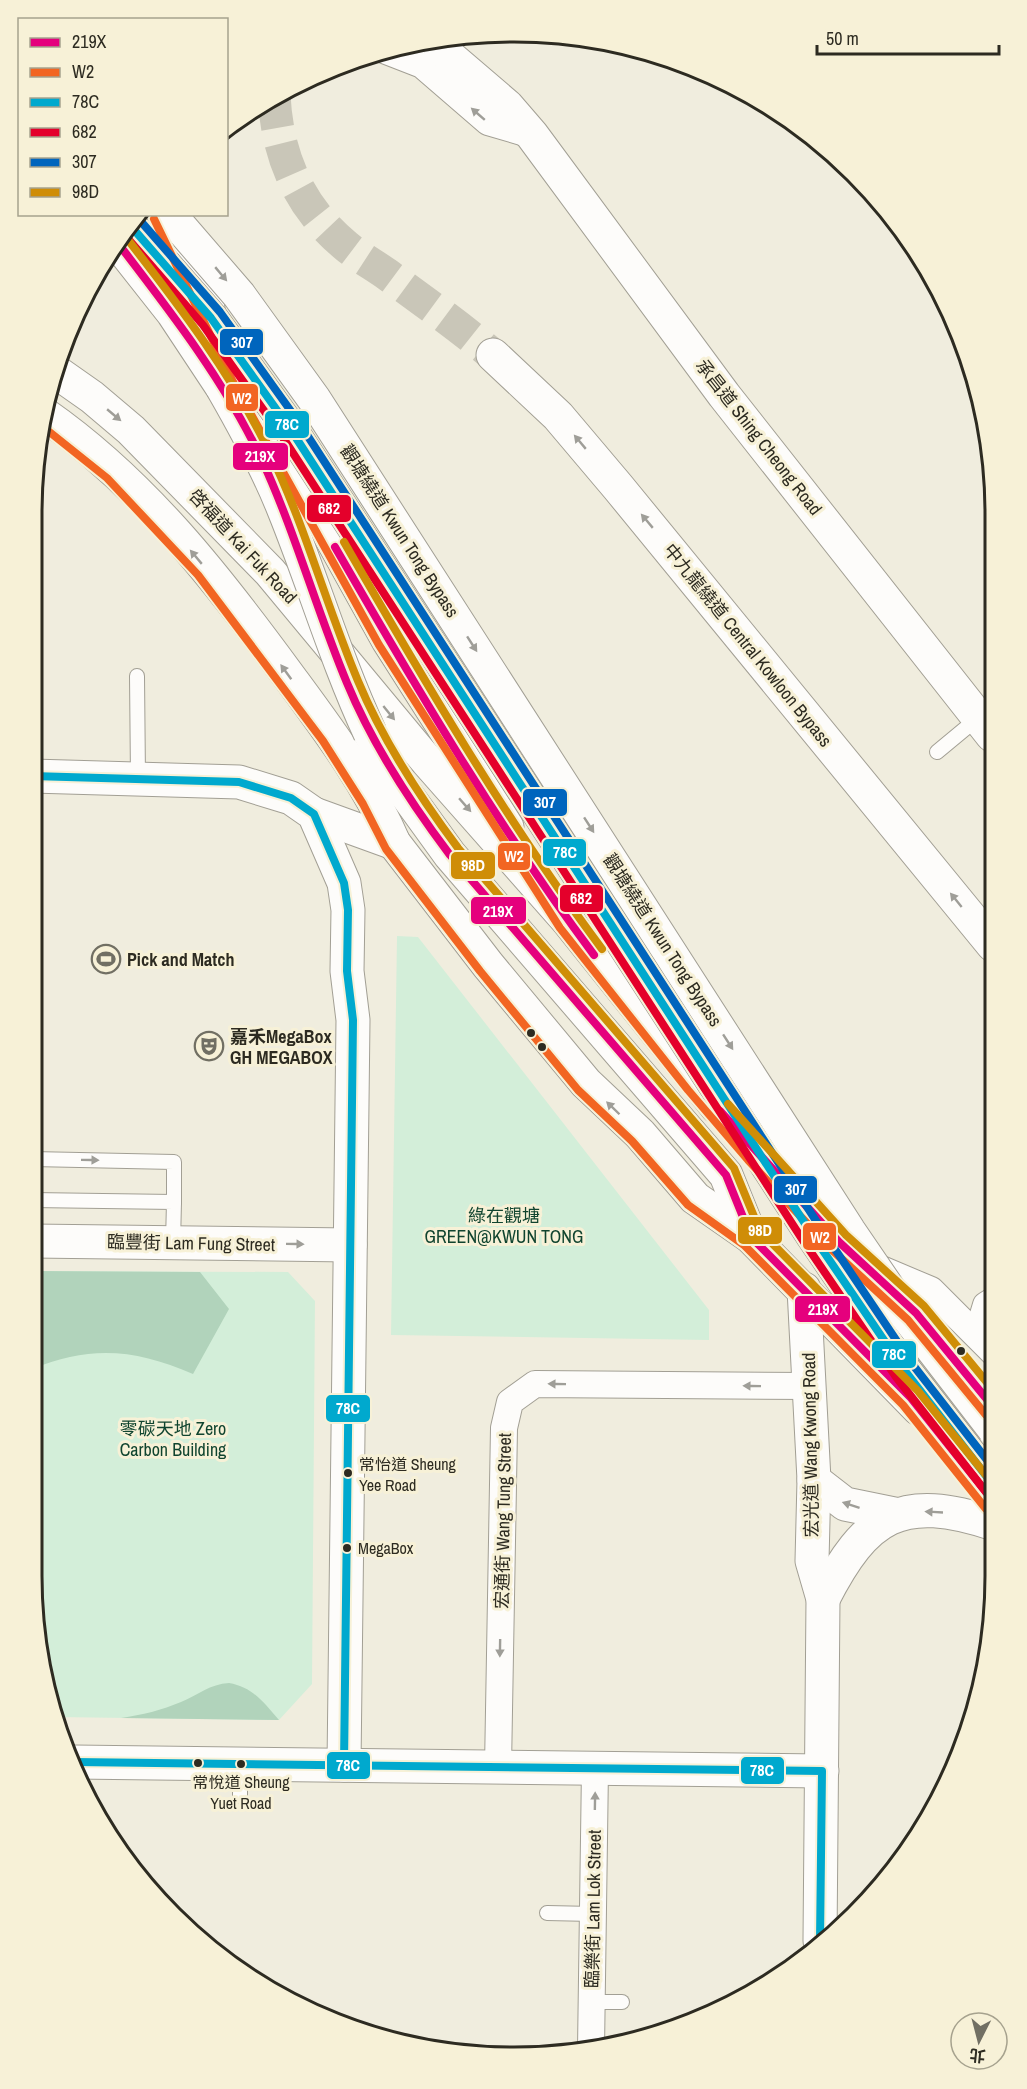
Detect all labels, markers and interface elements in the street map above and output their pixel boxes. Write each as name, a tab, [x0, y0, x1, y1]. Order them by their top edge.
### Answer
legend	[18, 18, 228, 216]
scale bar	[817, 18, 998, 56]
text: 50 m	[826, 26, 859, 51]
text: 219X	[72, 29, 107, 54]
text: W2	[72, 59, 94, 84]
text: 78C	[72, 89, 99, 114]
one-way arrow	[470, 107, 486, 120]
text: 682	[72, 119, 97, 144]
text: 307	[72, 149, 97, 174]
text: 98D	[72, 179, 99, 204]
one-way arrow	[215, 266, 228, 282]
line badge: 307	[219, 328, 264, 356]
text: 307	[231, 331, 253, 353]
street label: 承昌道 Shing Cheong Road	[690, 354, 828, 520]
line badge: W2	[225, 383, 259, 412]
text: W2	[232, 387, 252, 409]
one-way arrow	[106, 408, 121, 421]
line badge: 78C	[264, 410, 310, 439]
text: 78C	[275, 413, 299, 435]
one-way arrow	[574, 435, 587, 450]
street label: 觀塘繞道 Kwun Tong Bypass	[335, 440, 465, 622]
line badge: 219X	[232, 442, 289, 471]
text: 219X	[245, 445, 276, 467]
street label: 啓福道 Kai Fuk Road	[183, 483, 303, 609]
line badge: 682	[306, 494, 352, 523]
text: 682	[318, 497, 340, 519]
one-way arrow	[640, 513, 653, 529]
street label: 中九龍繞道 Central Kowloon Bypass	[658, 538, 838, 752]
one-way arrow	[190, 549, 203, 565]
one-way arrow	[466, 636, 477, 652]
one-way arrow	[280, 665, 292, 681]
one-way arrow	[382, 705, 395, 721]
line badge: 307	[522, 788, 568, 817]
text: 307	[534, 791, 556, 813]
one-way arrow	[458, 797, 471, 812]
one-way arrow	[583, 817, 595, 833]
line badge: 78C	[542, 838, 587, 867]
text: 78C	[553, 841, 577, 863]
line badge: W2	[497, 842, 531, 871]
text: W2	[504, 845, 524, 867]
street label: 觀塘繞道 Kwun Tong Bypass	[598, 849, 728, 1031]
line badge: 98D	[450, 851, 496, 880]
text: 98D	[461, 854, 485, 876]
line badge: 682	[559, 884, 604, 913]
text: 682	[570, 887, 592, 909]
one-way arrow	[950, 892, 962, 907]
line badge: 219X	[470, 896, 527, 925]
text: 219X	[483, 900, 514, 922]
sports icon: Pick and Match	[90, 943, 122, 975]
place label: Pick and Match	[127, 947, 234, 972]
place label: 嘉禾MegaBox GH MEGABOX	[230, 1024, 333, 1070]
unlabelled marker	[525, 1027, 537, 1039]
theatre icon: 嘉禾MegaBox GH MEGABOX	[193, 1030, 225, 1062]
one-way arrow	[723, 1034, 734, 1051]
unlabelled marker	[536, 1041, 548, 1053]
one-way arrow	[607, 1102, 621, 1116]
one-way arrow	[81, 1155, 100, 1165]
line badge: 307	[773, 1175, 818, 1204]
text: 307	[785, 1178, 807, 1200]
park label: 綠在觀塘 GREEN@KWUN TONG	[425, 1203, 583, 1249]
line badge: 98D	[737, 1216, 783, 1245]
text: 98D	[748, 1219, 772, 1241]
line badge: W2	[802, 1222, 837, 1251]
text: W2	[810, 1226, 830, 1248]
street label: 臨豐街 Lam Fung Street	[107, 1229, 275, 1257]
one-way arrow	[285, 1239, 304, 1249]
line badge: 219X	[794, 1295, 851, 1323]
text: 219X	[808, 1298, 839, 1320]
line badge: 78C	[871, 1340, 917, 1369]
text: 78C	[882, 1343, 906, 1365]
unlabelled marker	[955, 1345, 967, 1357]
street label: 宏光道 Wang Kwong Road	[796, 1352, 824, 1538]
one-way arrow	[548, 1379, 567, 1389]
one-way arrow	[743, 1381, 762, 1390]
line badge: 78C	[325, 1394, 371, 1423]
text: 78C	[336, 1397, 360, 1419]
park label: 零碳天地 Zero Carbon Building	[120, 1416, 227, 1462]
street label: 宏通街 Wang Tung Street	[489, 1433, 517, 1609]
place label: 常怡道 Sheung Yee Road	[359, 1453, 457, 1496]
marker: 常怡道 Sheung Yee Road	[342, 1467, 354, 1479]
one-way arrow	[842, 1500, 860, 1509]
one-way arrow	[925, 1508, 944, 1517]
place label: MegaBox	[358, 1537, 414, 1559]
marker: MegaBox	[341, 1542, 353, 1554]
one-way arrow	[495, 1638, 505, 1657]
line badge: 78C	[326, 1751, 371, 1780]
text: 78C	[336, 1754, 360, 1776]
line badge: 78C	[740, 1756, 785, 1785]
unlabelled marker	[192, 1757, 204, 1769]
marker: 常悅道 Sheung Yuet Road	[235, 1758, 247, 1770]
text: 78C	[750, 1759, 774, 1781]
place label: 常悅道 Sheung Yuet Road	[193, 1771, 290, 1814]
one-way arrow	[590, 1792, 600, 1811]
street label: 臨樂街 Lam Lok Street	[579, 1830, 607, 1988]
north arrow	[949, 2011, 1009, 2071]
text: 北	[968, 2044, 987, 2068]

